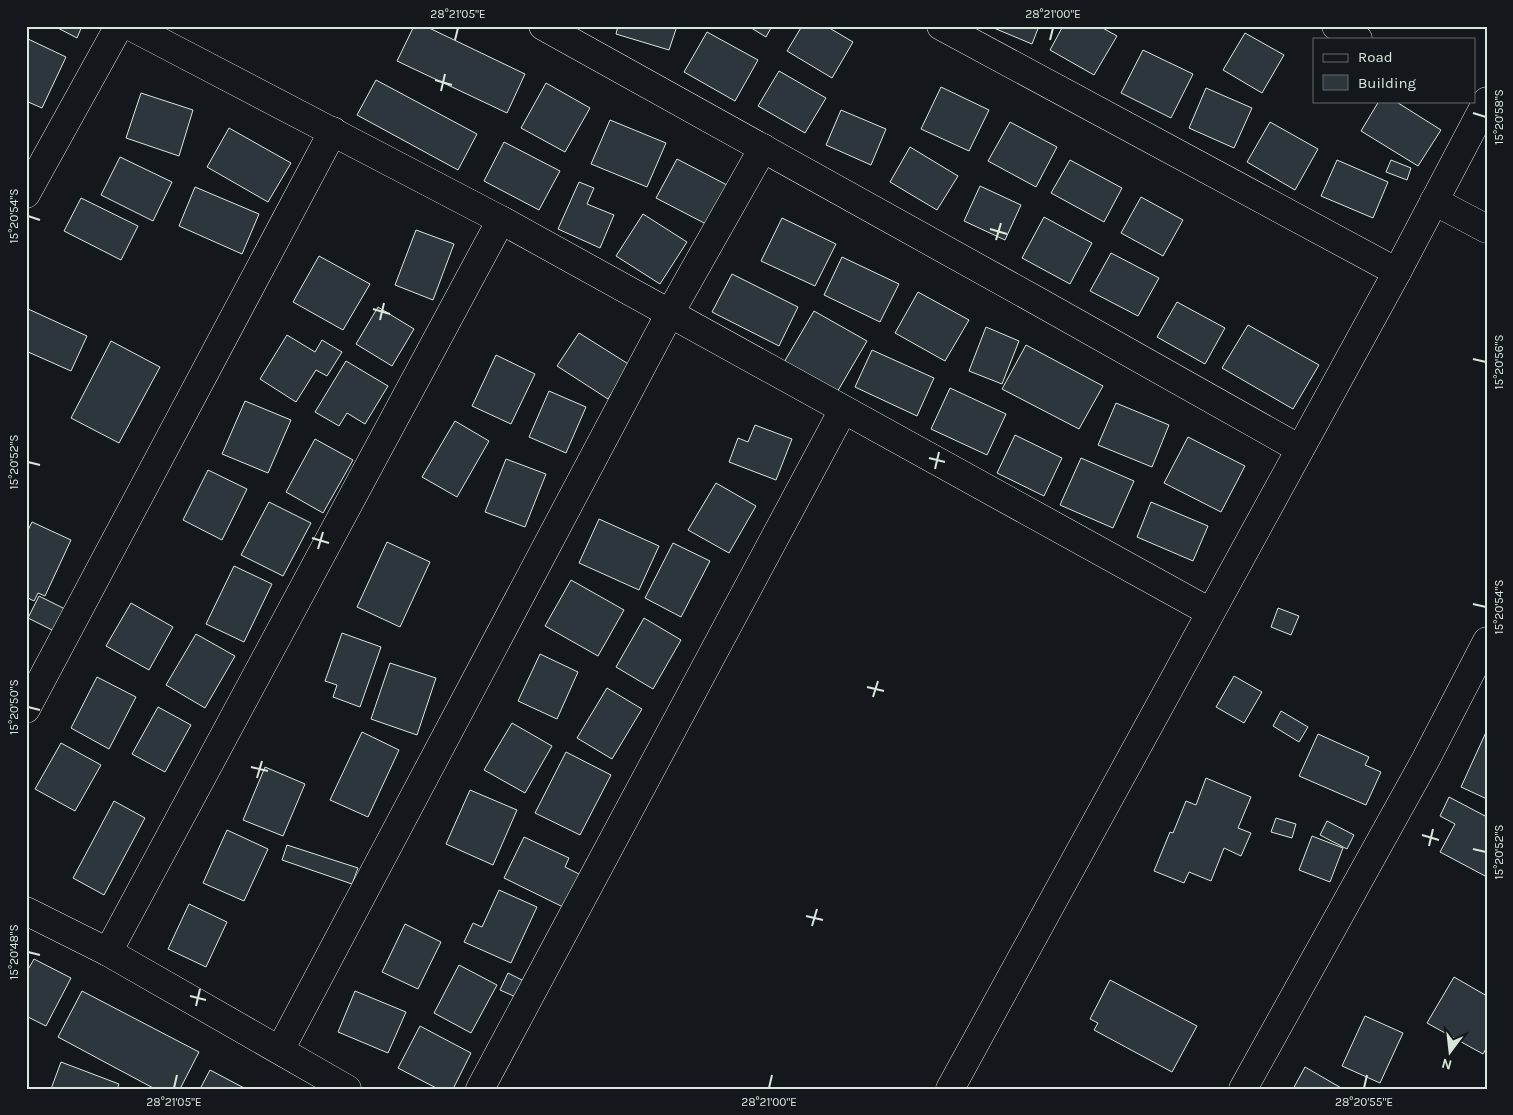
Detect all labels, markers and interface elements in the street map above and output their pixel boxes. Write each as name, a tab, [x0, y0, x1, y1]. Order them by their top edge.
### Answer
text: 28°21'05"E	[430, 7, 486, 21]
text: 28°21'00"E	[1025, 7, 1081, 21]
legend	[1313, 38, 1476, 102]
text: Road	[1358, 48, 1393, 66]
text: Building	[1358, 74, 1416, 92]
text: 15°20'58"S	[1492, 89, 1506, 145]
text: 15°20'54"S	[7, 189, 21, 243]
text: 15°20'56"S	[1492, 334, 1506, 390]
text: 15°20'52"S	[7, 434, 21, 490]
text: 15°20'54"S	[1492, 580, 1506, 634]
text: 15°20'50"S	[7, 679, 21, 735]
text: 15°20'52"S	[1492, 824, 1506, 880]
text: 15°20'48"S	[7, 924, 21, 980]
north arrow	[1426, 1028, 1476, 1078]
text: N	[1440, 1055, 1454, 1074]
text: 28°21'05"E	[146, 1095, 202, 1109]
text: 28°21'00"E	[741, 1095, 797, 1109]
text: 28°20'55"E	[1335, 1095, 1393, 1109]

